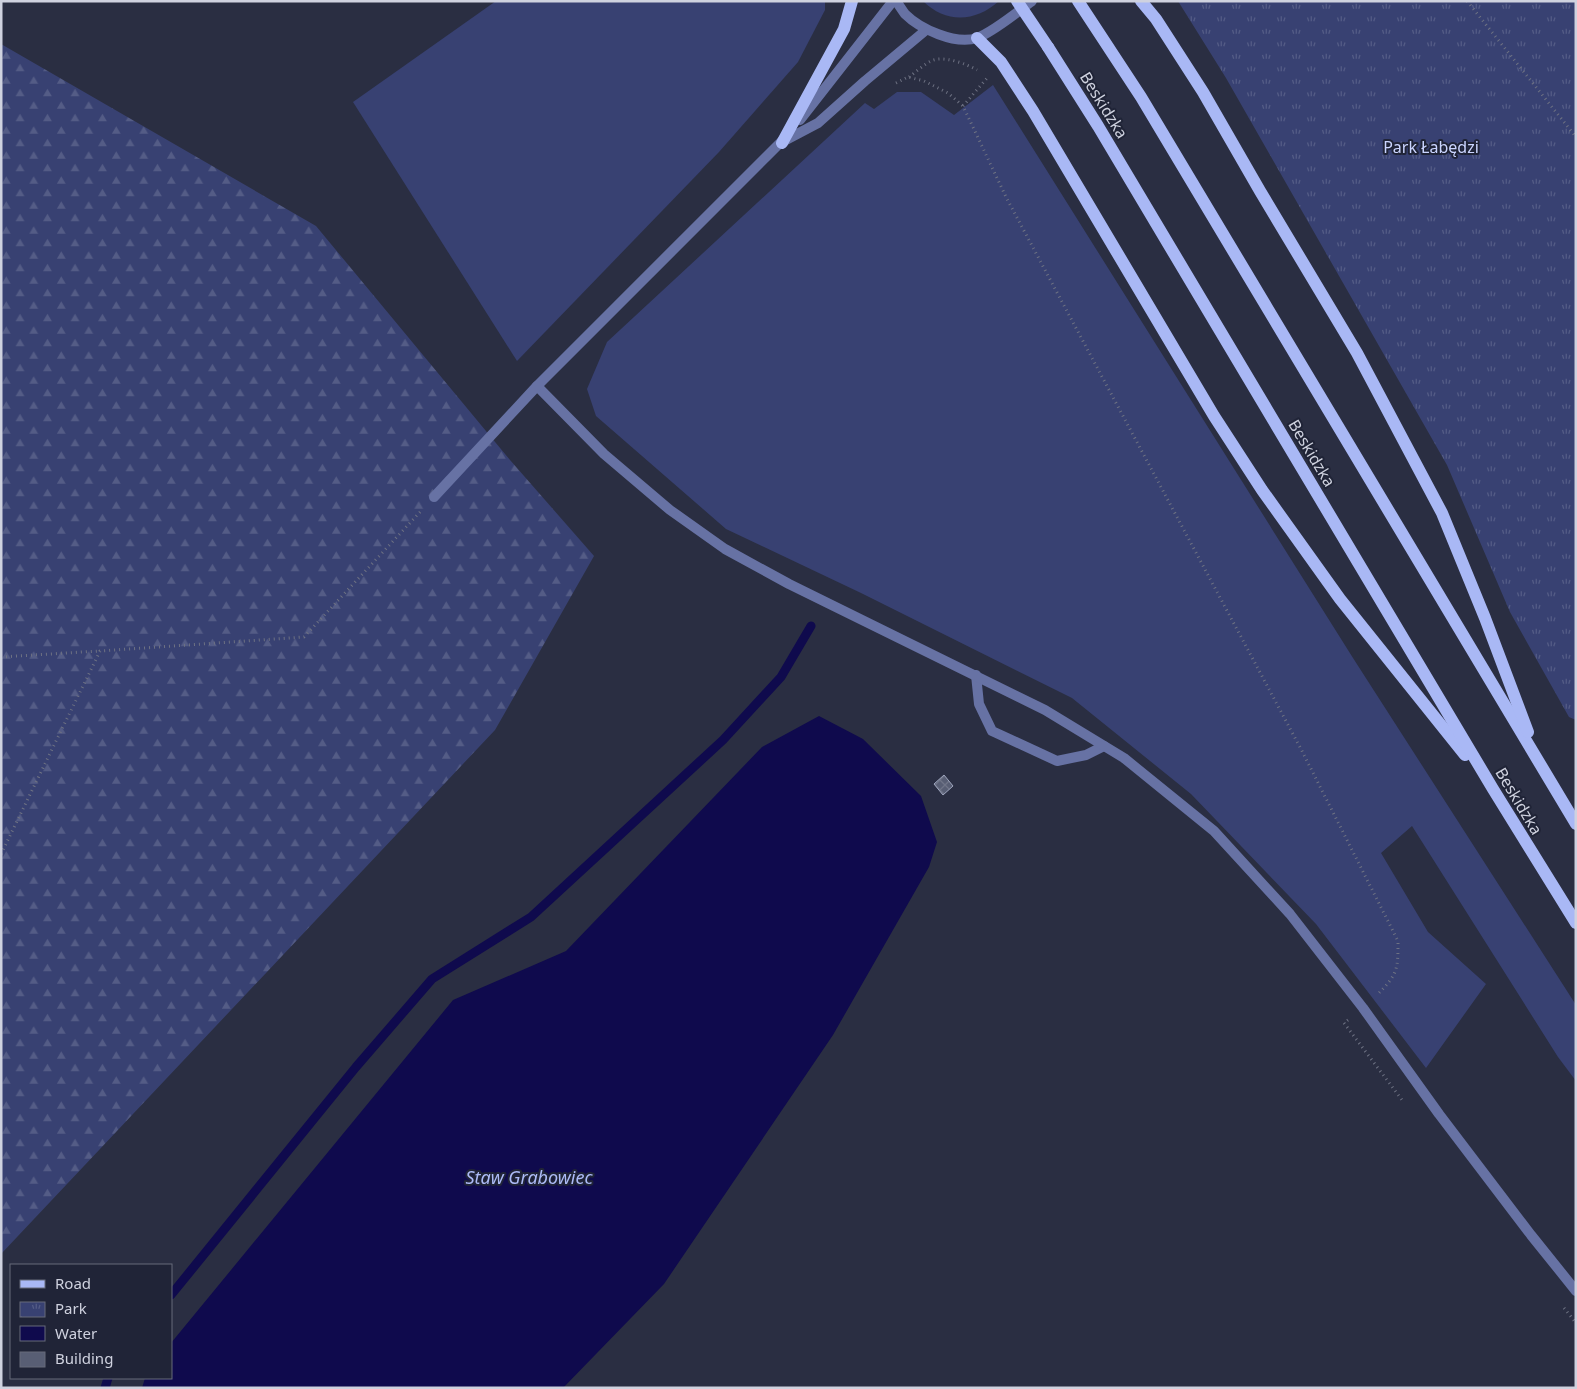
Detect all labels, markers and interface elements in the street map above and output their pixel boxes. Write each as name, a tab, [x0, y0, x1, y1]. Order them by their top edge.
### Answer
street label: Beskidzka	[1075, 68, 1133, 142]
park label: Park Łabędzi	[1383, 136, 1479, 158]
street label: Beskidzka	[1283, 415, 1341, 491]
street label: Beskidzka	[1490, 763, 1548, 839]
water label: Staw Grabowiec	[465, 1165, 593, 1189]
legend	[10, 1264, 172, 1379]
text: Road	[55, 1273, 91, 1293]
text: Park	[55, 1298, 87, 1318]
text: Water	[55, 1323, 97, 1343]
text: Building	[55, 1348, 113, 1368]

